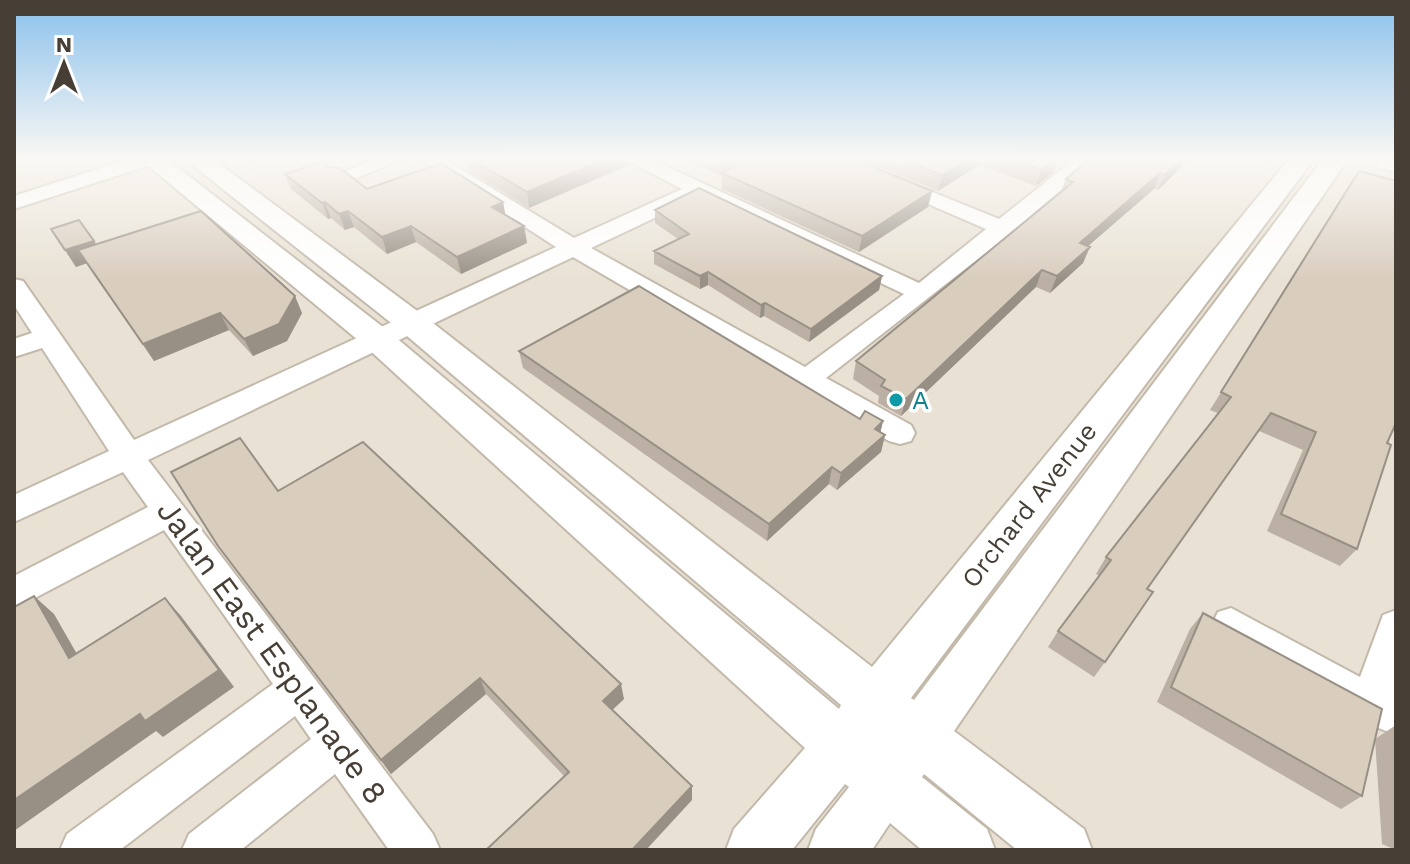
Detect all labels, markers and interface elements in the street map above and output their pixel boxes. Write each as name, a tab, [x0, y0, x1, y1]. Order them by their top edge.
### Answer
north arrow	[24, 24, 104, 104]
text: N	[56, 32, 72, 57]
place label: A	[912, 385, 929, 415]
marker: A	[887, 391, 905, 409]
street label: Orchard Avenue	[955, 417, 1103, 593]
street label: Jalan East Esplanade 8	[149, 493, 395, 811]

